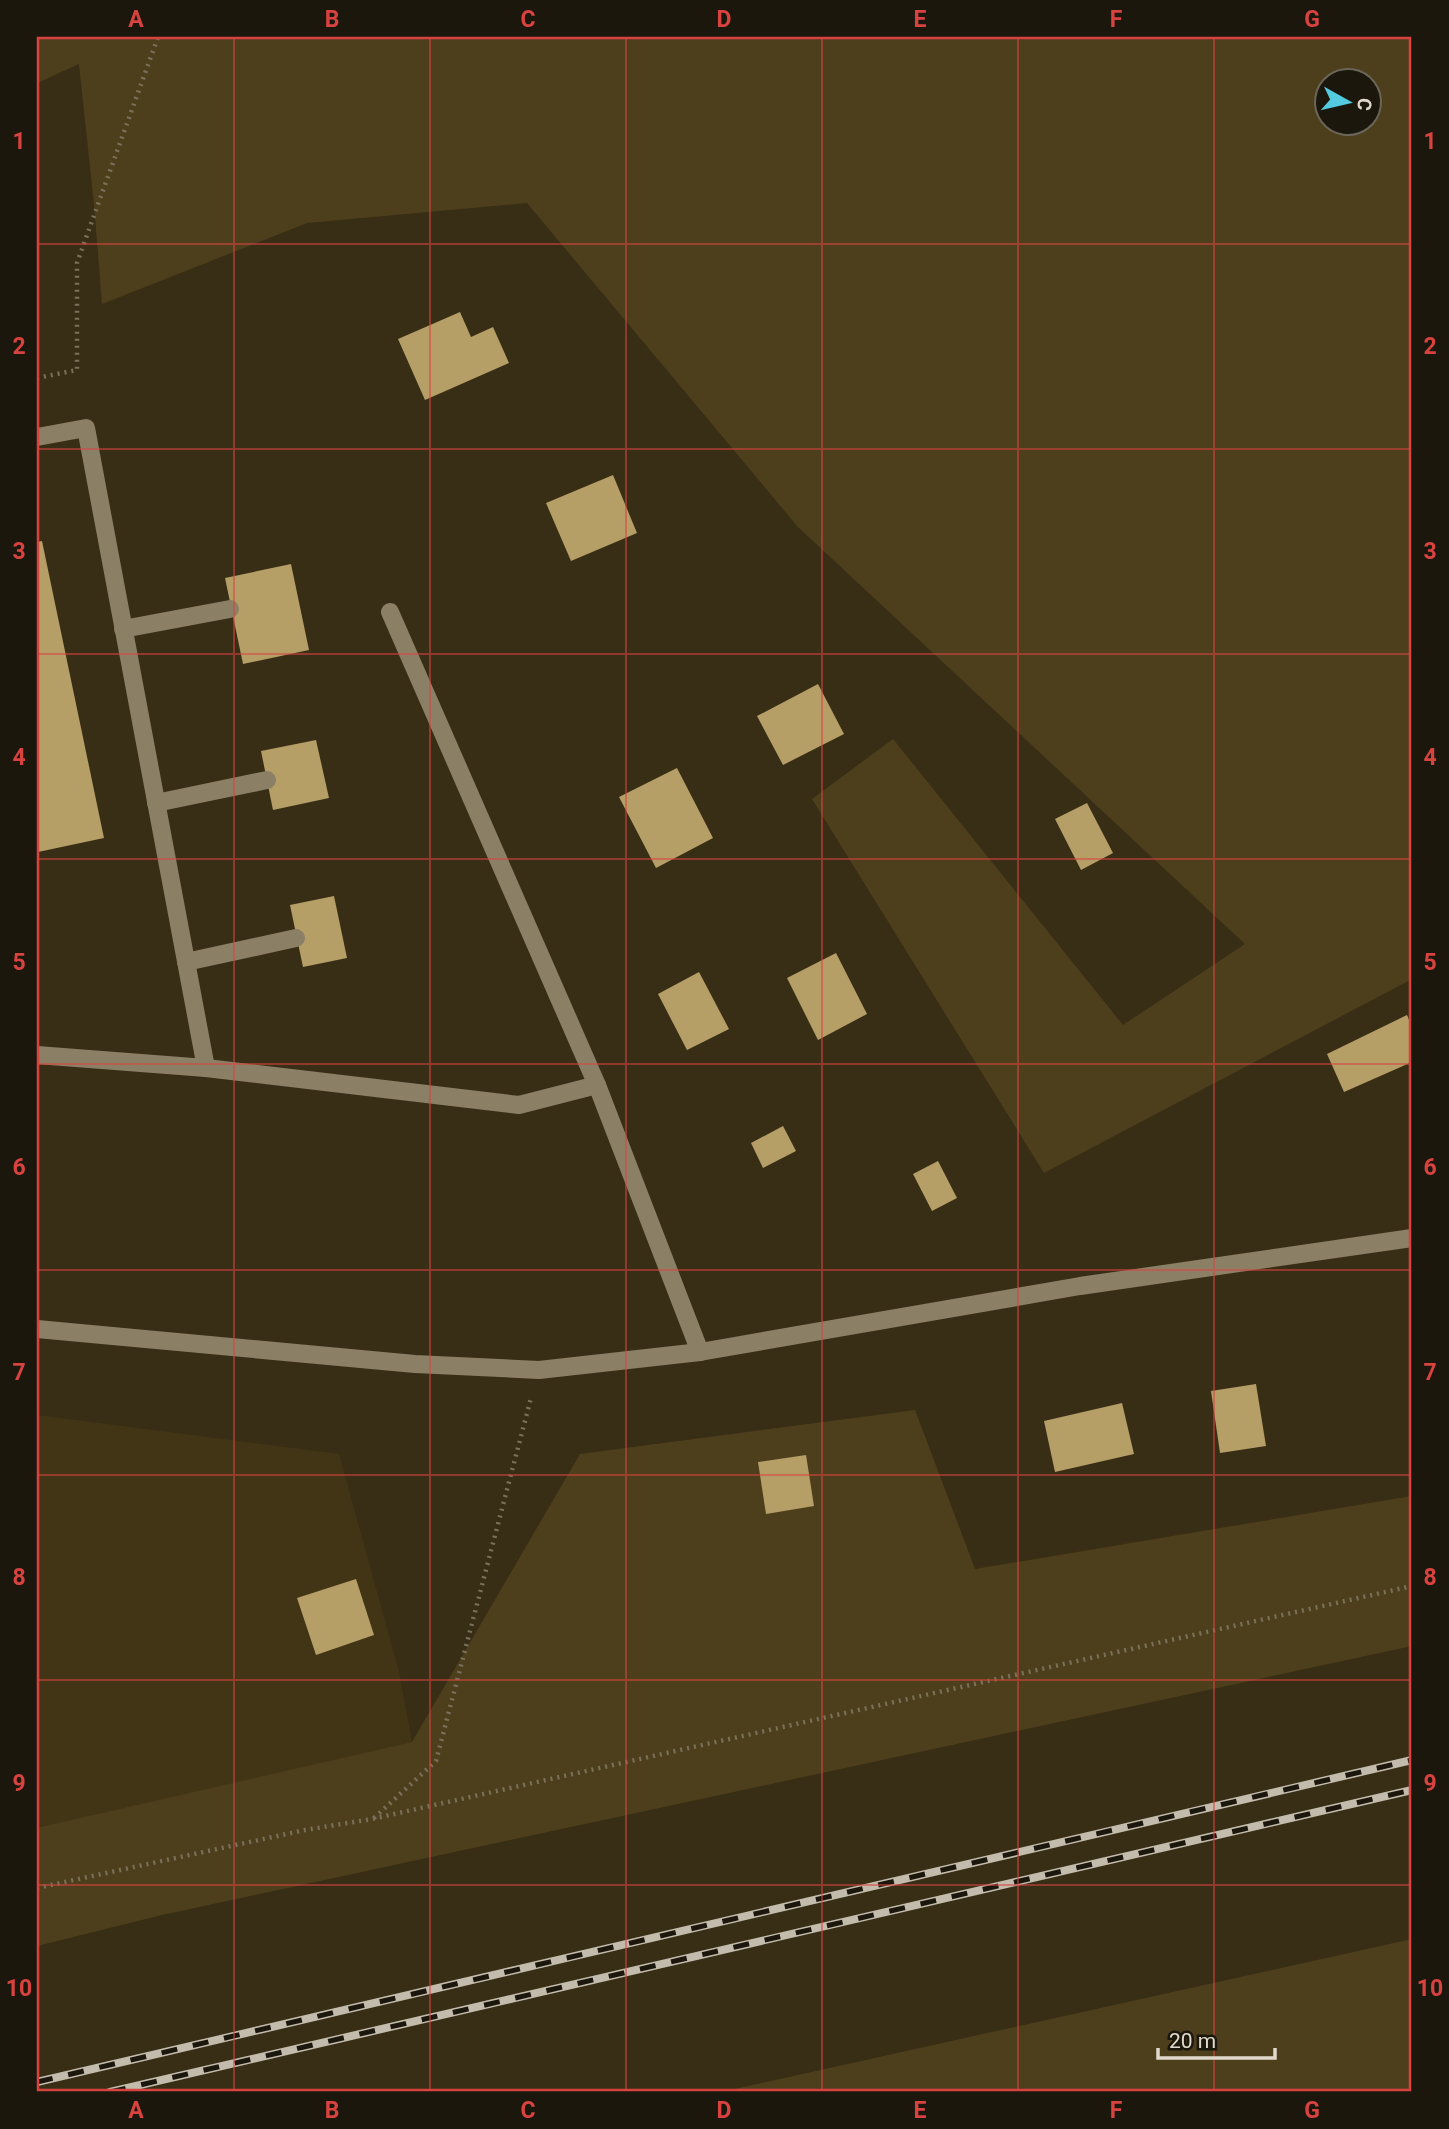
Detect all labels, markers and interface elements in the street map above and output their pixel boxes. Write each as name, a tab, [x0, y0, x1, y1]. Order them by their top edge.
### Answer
text: A	[128, 6, 144, 33]
text: B	[325, 6, 339, 33]
text: C	[520, 6, 536, 33]
text: D	[717, 6, 731, 33]
text: E	[914, 6, 927, 33]
text: F	[1110, 6, 1123, 33]
text: G	[1304, 6, 1320, 33]
north arrow	[1312, 66, 1382, 136]
text: С	[1352, 97, 1377, 112]
text: 1	[12, 128, 26, 155]
text: 1	[1423, 128, 1437, 155]
text: 2	[12, 333, 26, 360]
text: 2	[1423, 333, 1437, 360]
text: 3	[12, 538, 26, 565]
text: 3	[1423, 538, 1437, 565]
text: 4	[12, 744, 26, 771]
text: 4	[1423, 744, 1437, 771]
text: 5	[12, 949, 26, 976]
text: 5	[1423, 949, 1437, 976]
text: 6	[12, 1154, 26, 1181]
text: 6	[1423, 1154, 1437, 1181]
text: 7	[12, 1359, 26, 1386]
text: 7	[1423, 1359, 1437, 1386]
text: 8	[12, 1564, 26, 1591]
text: 8	[1423, 1564, 1437, 1591]
text: 9	[12, 1770, 26, 1797]
text: 9	[1423, 1770, 1437, 1797]
text: 10	[6, 1975, 32, 2002]
text: 10	[1417, 1975, 1443, 2002]
scale bar	[1158, 2017, 1276, 2061]
text: 20 m	[1169, 2029, 1216, 2053]
text: A	[128, 2097, 144, 2124]
text: B	[325, 2097, 339, 2124]
text: C	[520, 2097, 536, 2124]
text: D	[717, 2097, 731, 2124]
text: E	[914, 2097, 927, 2124]
text: F	[1110, 2097, 1123, 2124]
text: G	[1304, 2097, 1320, 2124]

